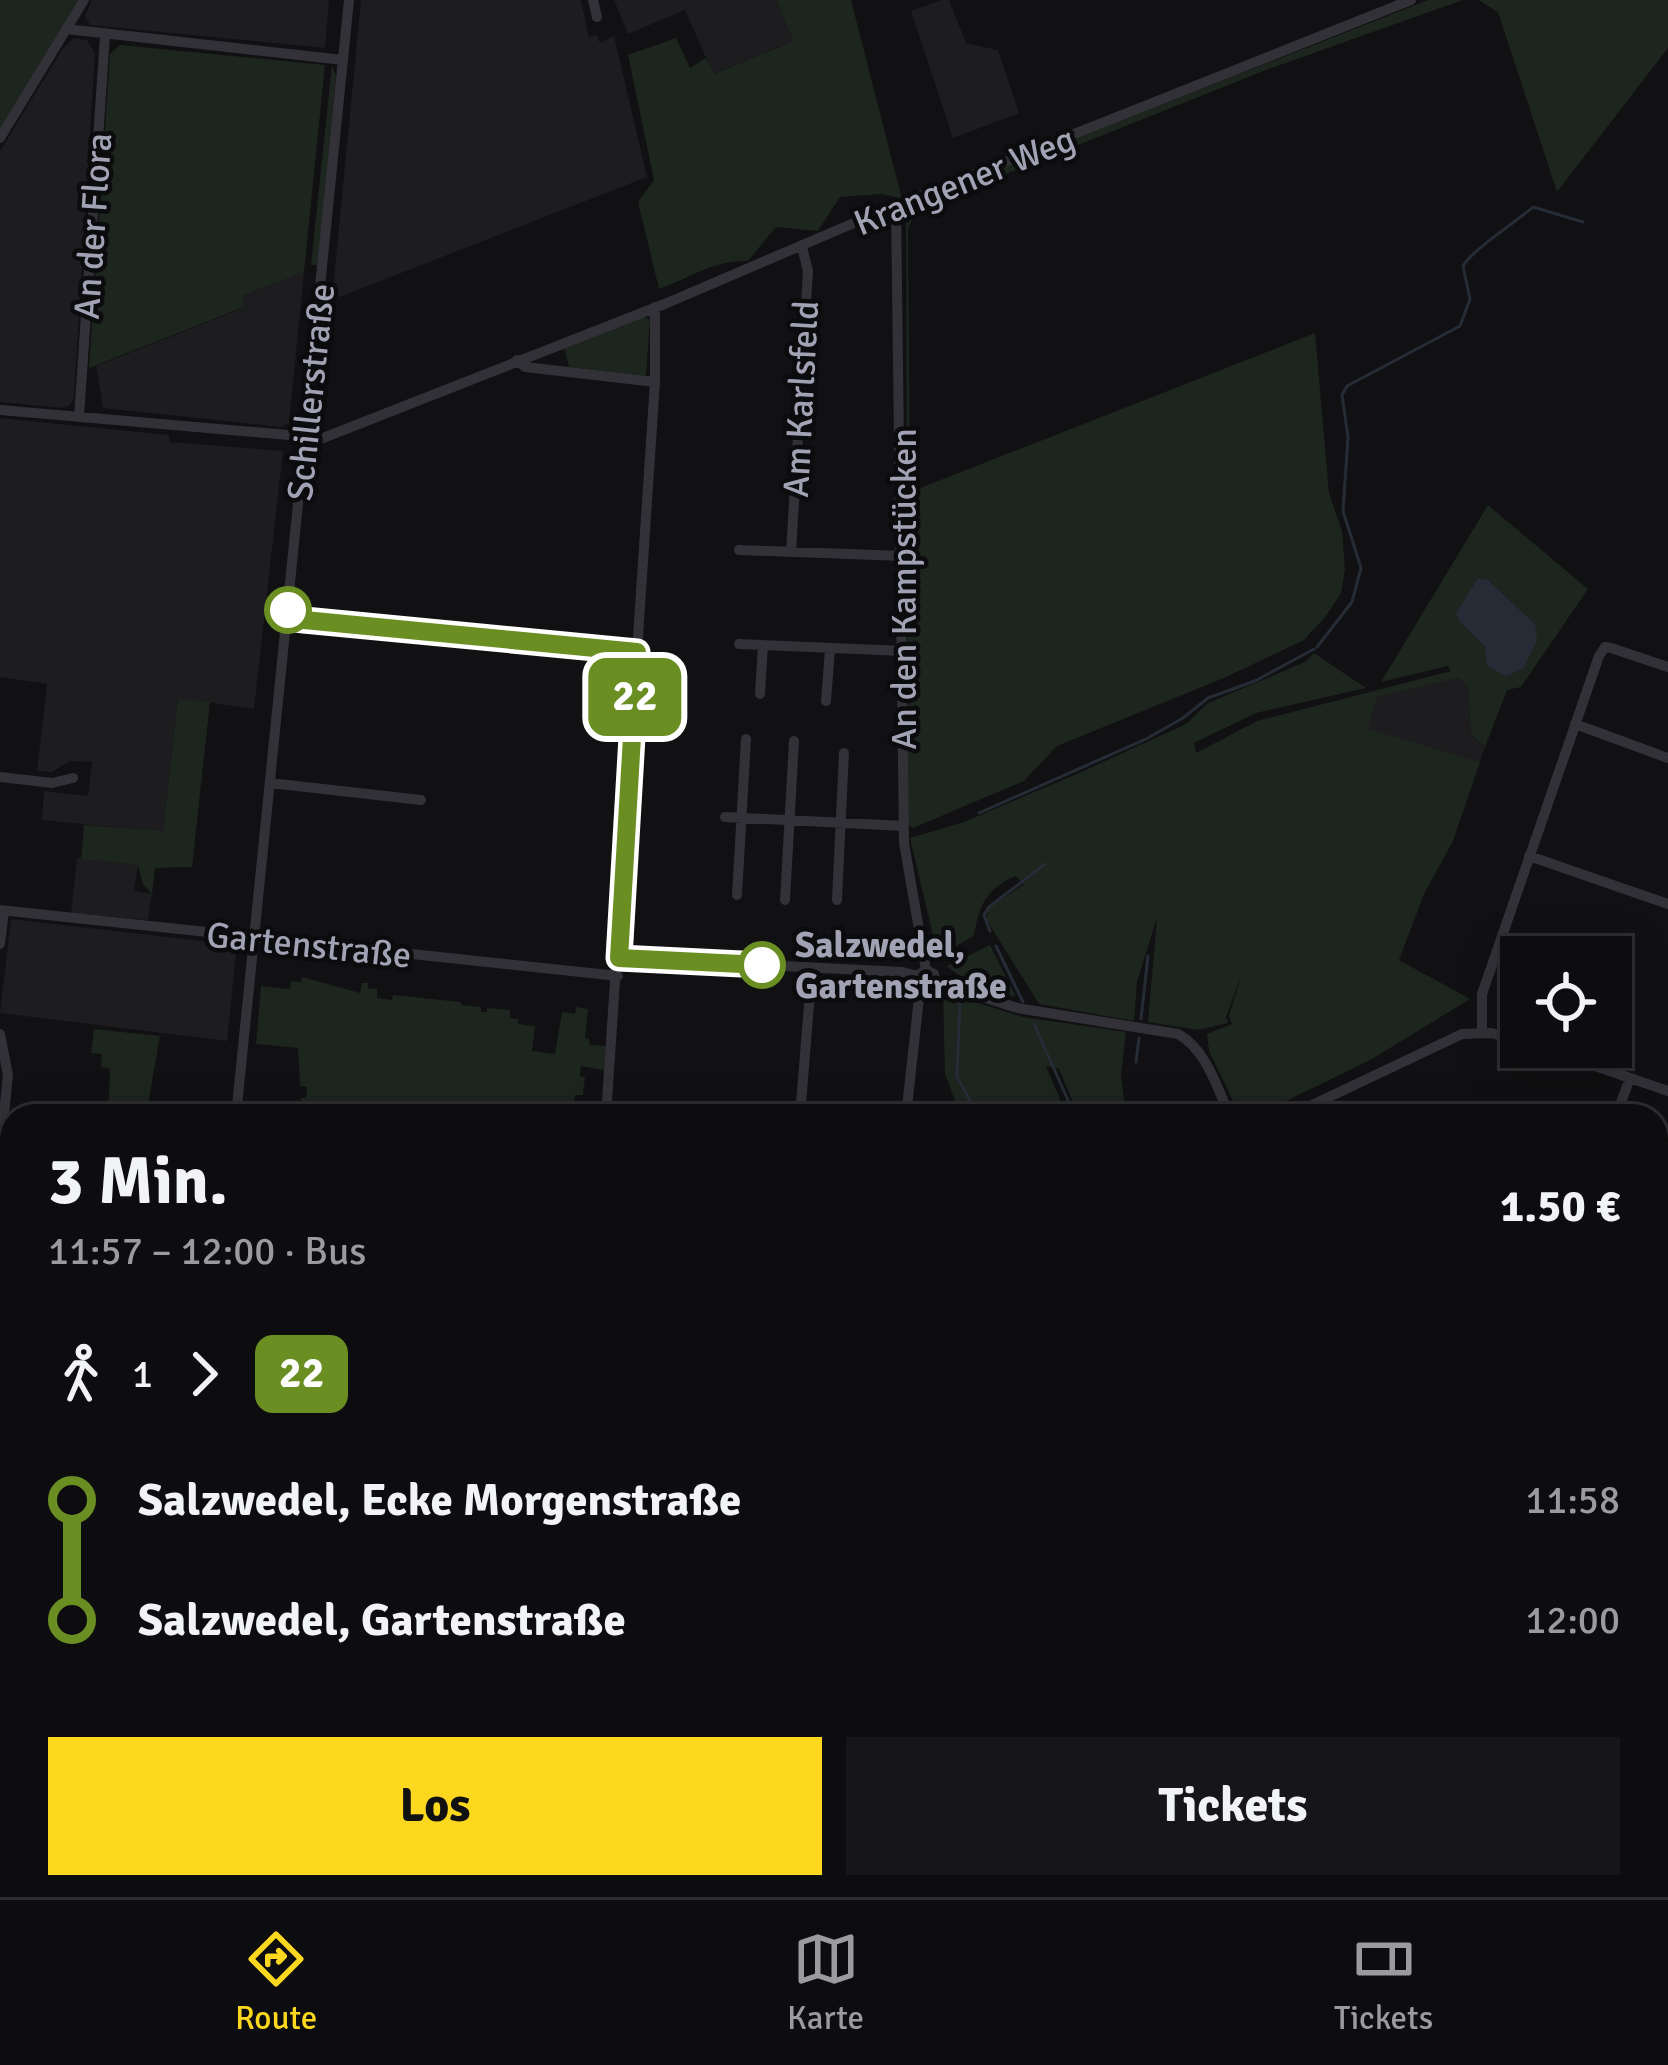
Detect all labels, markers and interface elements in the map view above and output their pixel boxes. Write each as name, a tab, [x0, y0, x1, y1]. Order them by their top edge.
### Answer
street label: Krangener Weg	[847, 117, 1082, 246]
street label: An der Flora	[65, 131, 122, 321]
street label: Schillerstraße	[278, 281, 345, 503]
street label: Am Karlsfeld	[774, 299, 829, 499]
street label: An den Kampstücken	[882, 428, 927, 750]
unlabelled marker	[266, 588, 310, 632]
line badge: 22	[581, 658, 689, 736]
text: 22	[612, 671, 658, 722]
street label: Gartenstraße	[204, 912, 413, 979]
place label: Salzwedel, Gartenstraße	[795, 923, 1007, 1009]
map controls	[1500, 936, 1632, 1068]
button: locate	[1500, 936, 1632, 1068]
marker: Salzwedel, Gartenstraße	[740, 943, 784, 987]
text: 3 Min.	[48, 1141, 228, 1222]
text: 1.50 €	[1500, 1179, 1620, 1234]
text: 11:57 – 12:00 · Bus	[48, 1227, 366, 1275]
icon: walk	[48, 1341, 114, 1407]
icon: forward	[171, 1341, 237, 1407]
text: 22	[279, 1348, 324, 1399]
text: 1	[132, 1350, 153, 1398]
text: Salzwedel, Ecke Morgenstraße	[138, 1473, 741, 1528]
text: 11:58	[1525, 1476, 1620, 1524]
text: Salzwedel, Gartenstraße	[138, 1593, 626, 1648]
text: 12:00	[1525, 1596, 1620, 1644]
button: Los	[48, 1737, 822, 1875]
button: Tickets	[846, 1737, 1620, 1875]
tab: Route	[235, 1926, 317, 2039]
tab: Karte	[787, 1926, 864, 2039]
tab: Tickets	[1334, 1926, 1433, 2039]

